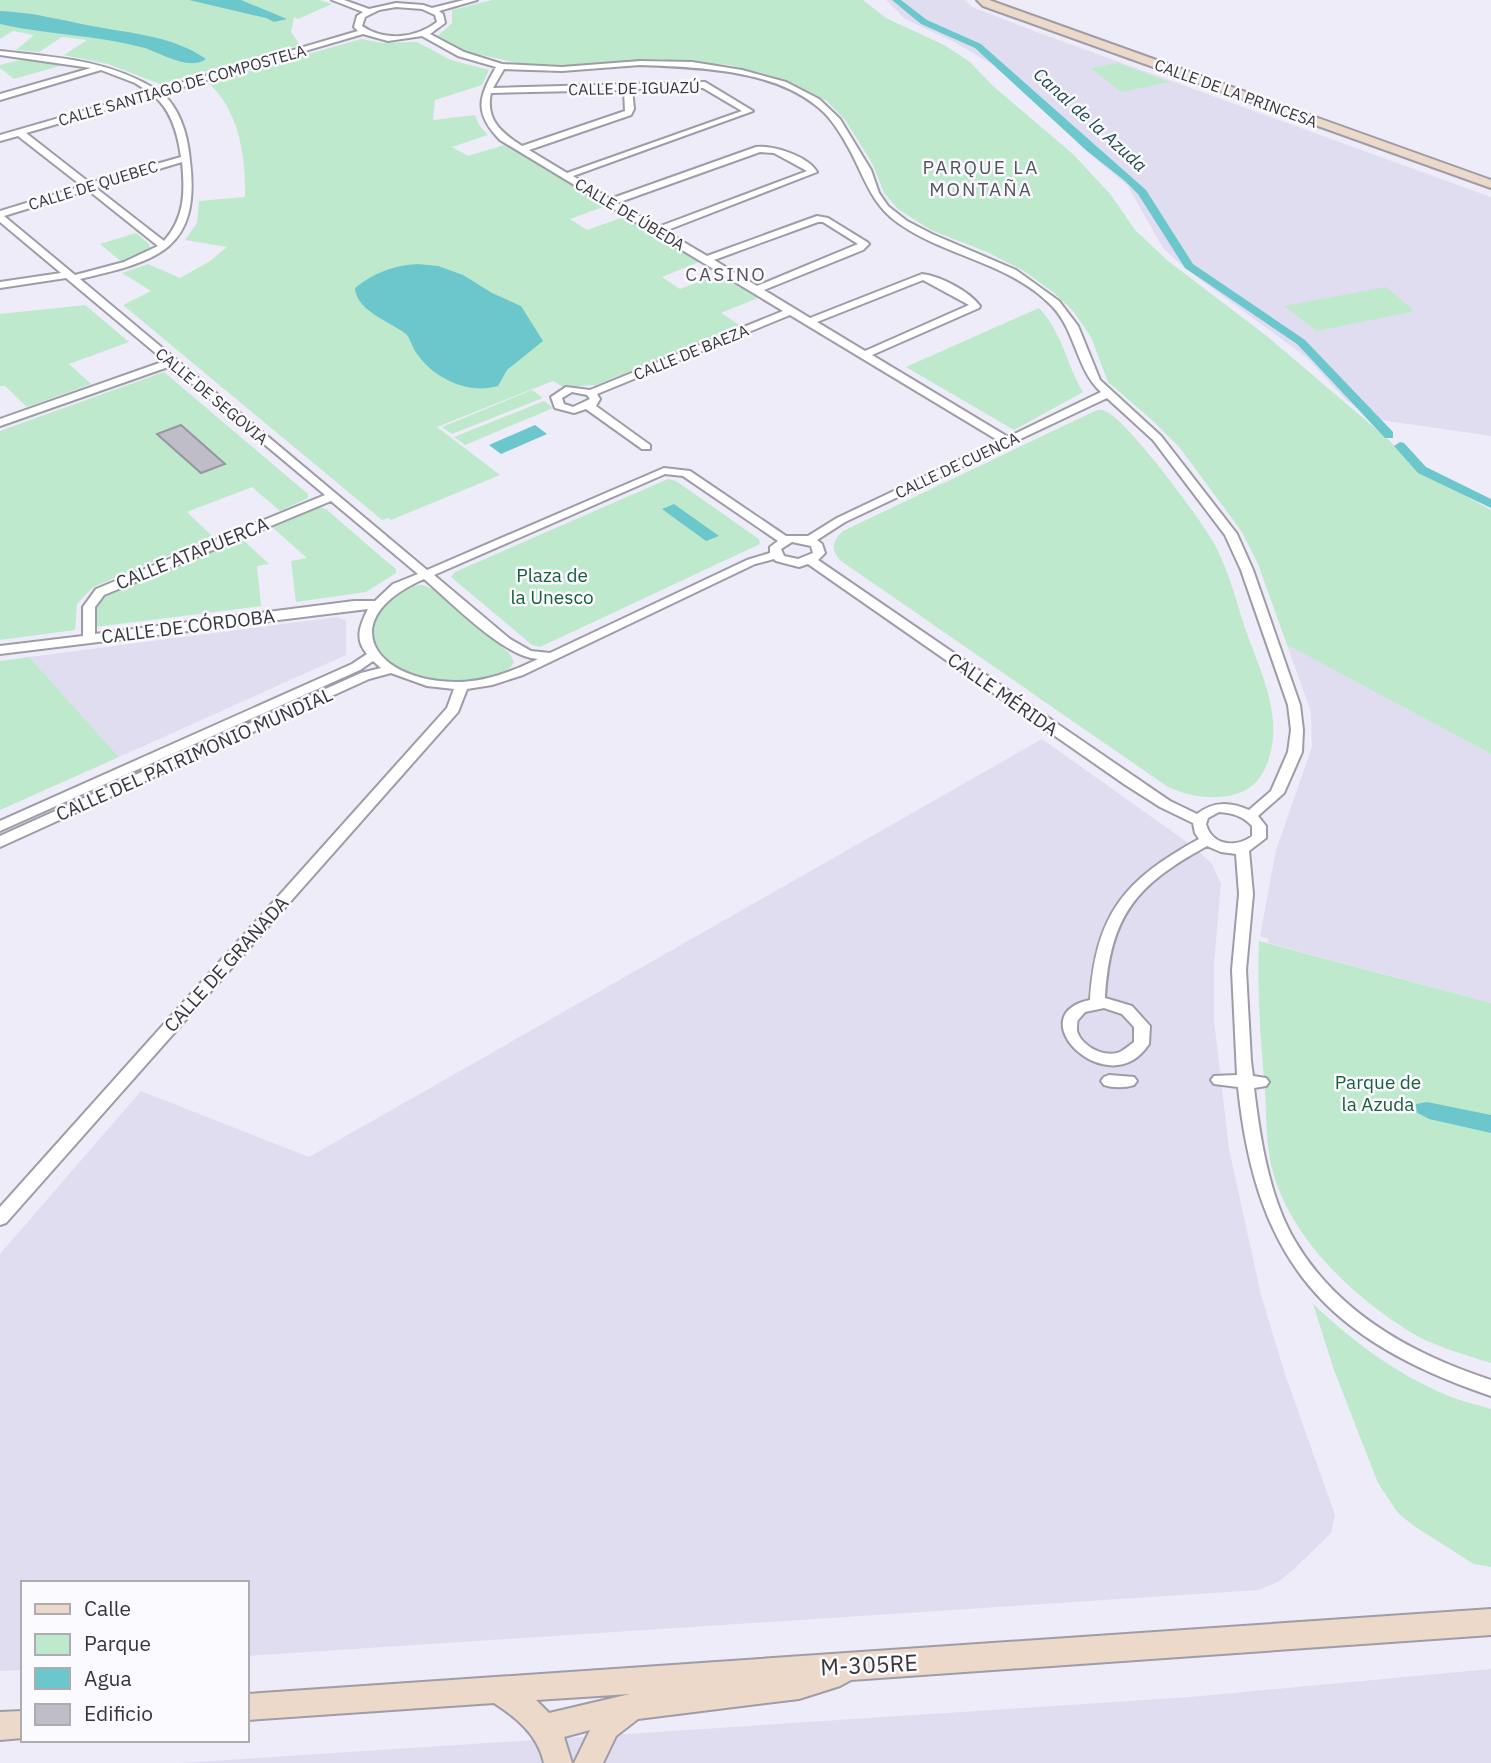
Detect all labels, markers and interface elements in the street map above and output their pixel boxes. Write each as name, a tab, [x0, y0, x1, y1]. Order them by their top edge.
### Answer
street label: CALLE SANTIAGO DE COMPOSTELA	[56, 40, 308, 130]
street label: CALLE DE LA PRINCESA	[1152, 54, 1320, 132]
water label: Canal de la Azuda	[1029, 63, 1152, 177]
street label: CALLE DE IGUAZÚ	[568, 76, 700, 99]
district label: PARQUE LA MONTAÑA	[923, 155, 1039, 201]
street label: CALLE DE QUEBEC	[26, 156, 160, 214]
street label: CALLE DE ÚBEDA	[571, 172, 689, 255]
district label: CASINO	[685, 262, 767, 286]
street label: CALLE DE BAEZA	[630, 320, 752, 384]
street label: CALLE DE SEGOVIA	[152, 343, 272, 449]
street label: CALLE DE CUENCA	[892, 427, 1022, 503]
street label: CALLE ATAPUERCA	[112, 511, 272, 595]
park label: Plaza de la Unesco	[510, 563, 594, 609]
street label: CALLE DE CÓRDOBA	[100, 603, 276, 649]
street label: CALLE MÉRIDA	[943, 647, 1063, 741]
street label: CALLE DEL PATRIMONIO MUNDIAL	[52, 682, 336, 826]
street label: CALLE DE GRANADA	[159, 891, 293, 1037]
park label: Parque de la Azuda	[1335, 1070, 1421, 1116]
legend	[21, 1581, 248, 1742]
text: Calle	[84, 1594, 131, 1622]
text: Parque	[84, 1629, 151, 1657]
street label: M-305RE	[820, 1646, 918, 1682]
text: Agua	[84, 1664, 132, 1692]
text: Edificio	[84, 1699, 153, 1727]

